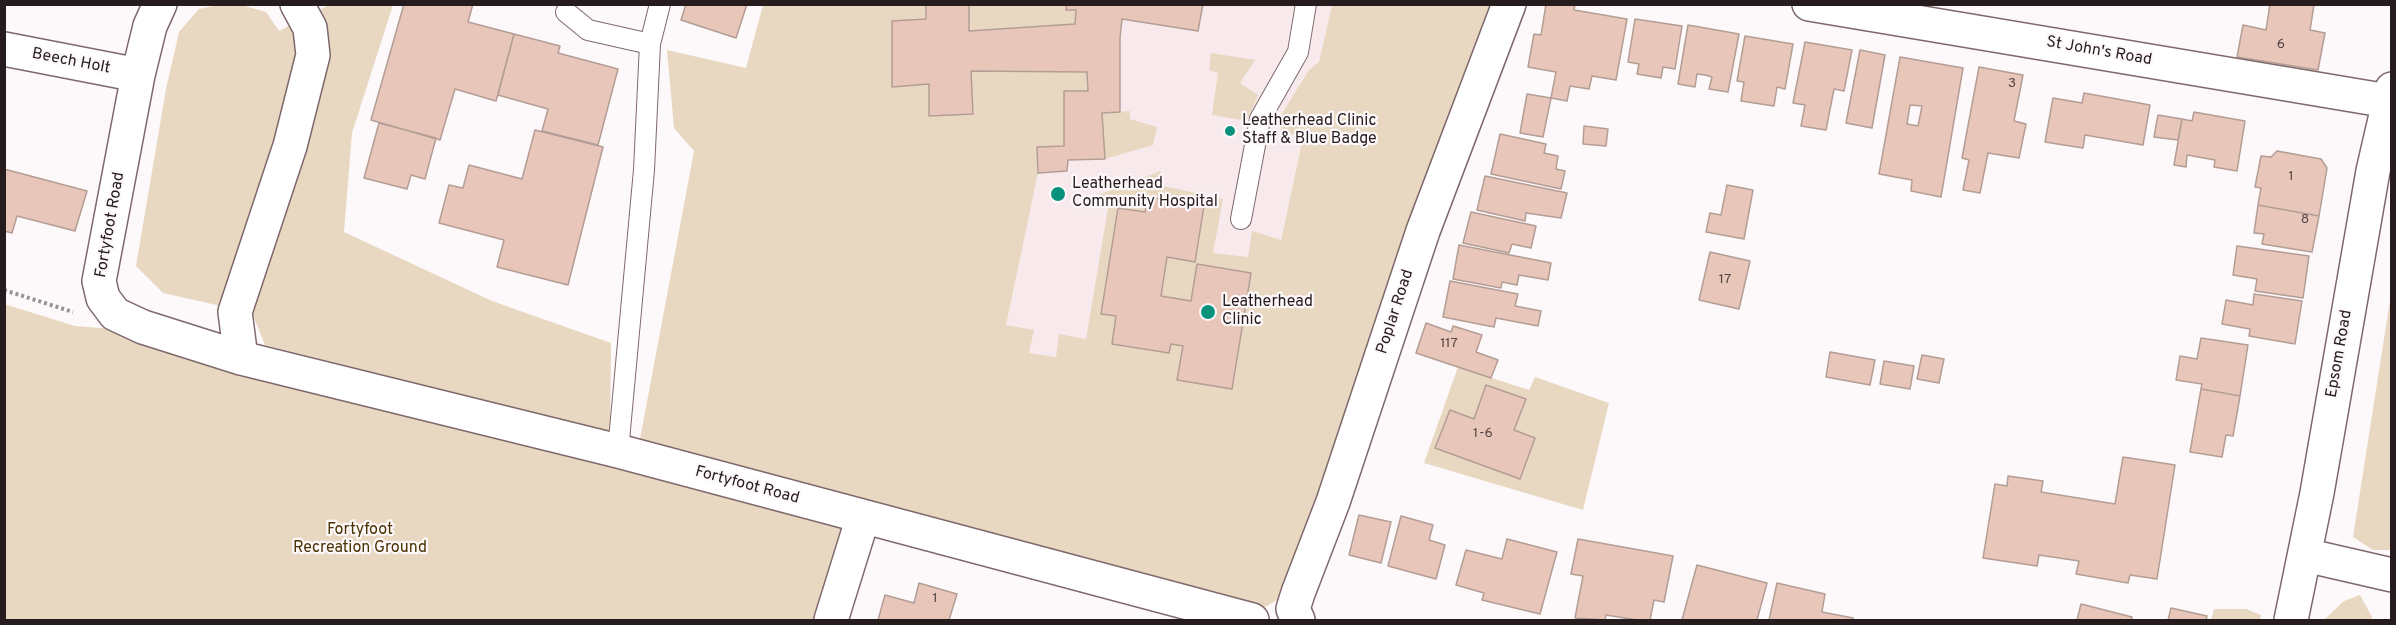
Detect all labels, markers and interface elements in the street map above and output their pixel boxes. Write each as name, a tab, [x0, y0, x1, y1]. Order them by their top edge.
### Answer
street label: St John's Road	[2045, 33, 2153, 71]
house number: 6	[2277, 37, 2285, 53]
street label: Beech Holt	[30, 45, 112, 79]
house number: 3	[2008, 76, 2016, 92]
place label: Leatherhead Clinic Staff & Blue Badge	[1242, 112, 1377, 150]
marker: Leatherhead Clinic Staff & Blue Badge	[1223, 124, 1237, 138]
house number: 1	[2288, 169, 2294, 185]
street label: Fortyfoot Road	[92, 171, 130, 279]
place label: Leatherhead Community Hospital	[1072, 175, 1218, 213]
marker: Leatherhead Community Hospital	[1049, 185, 1067, 203]
house number: 8	[2301, 212, 2309, 228]
street label: Poplar Road	[1373, 267, 1419, 357]
house number: 17	[1719, 272, 1731, 288]
place label: Leatherhead Clinic	[1222, 293, 1313, 331]
marker: Leatherhead Clinic	[1199, 303, 1217, 321]
street label: Epsom Road	[2323, 309, 2357, 399]
house number: 117	[1440, 336, 1458, 352]
house number: 1-6	[1473, 426, 1493, 442]
street label: Fortyfoot Road	[693, 463, 801, 509]
park label: Fortyfoot Recreation Ground	[293, 521, 427, 559]
house number: 1	[932, 591, 938, 607]

